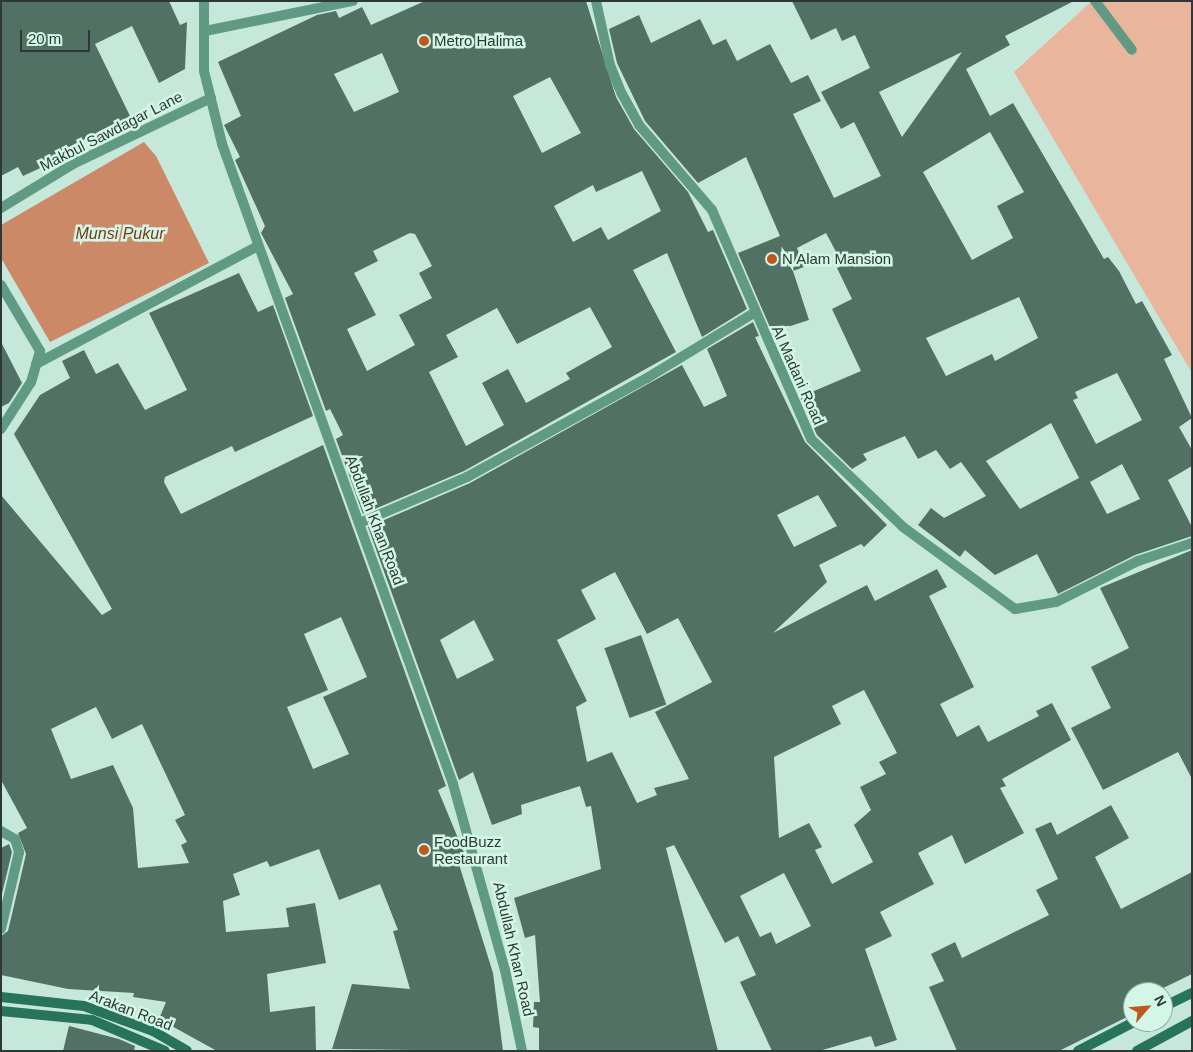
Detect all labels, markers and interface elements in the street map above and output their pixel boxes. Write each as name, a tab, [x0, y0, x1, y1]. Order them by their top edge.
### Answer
scale bar	[22, 20, 92, 52]
text: 20 m	[28, 30, 61, 47]
place label: Metro Halima	[434, 32, 523, 50]
marker: Metro Halima	[418, 35, 430, 47]
street label: Makbul Sawdagar Lane	[37, 87, 185, 175]
water label: Munsi Pukur	[76, 224, 164, 244]
place label: N Alam Mansion	[782, 250, 892, 268]
marker: N Alam Mansion	[766, 253, 778, 265]
street label: Al Madani Road	[768, 323, 828, 427]
street label: Abdullah Khan Road	[342, 453, 408, 587]
place label: FoodBuzz Restaurant	[434, 832, 507, 867]
marker: FoodBuzz Restaurant	[418, 844, 430, 856]
street label: Abdullah Khan Road	[490, 880, 538, 1018]
north arrow	[1123, 982, 1173, 1032]
street label: Arakan Road	[87, 986, 175, 1034]
text: N	[1151, 993, 1170, 1009]

